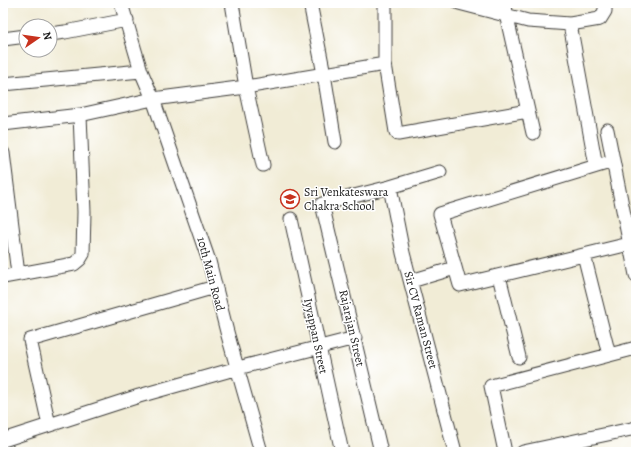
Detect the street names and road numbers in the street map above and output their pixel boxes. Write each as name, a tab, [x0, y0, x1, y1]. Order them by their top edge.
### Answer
street label: 10th Main Road	[193, 235, 229, 313]
street label: Sir CV Raman Street	[400, 269, 442, 371]
street label: Rajarajan Street	[335, 288, 369, 368]
street label: Iyyappan Street	[300, 297, 332, 375]

